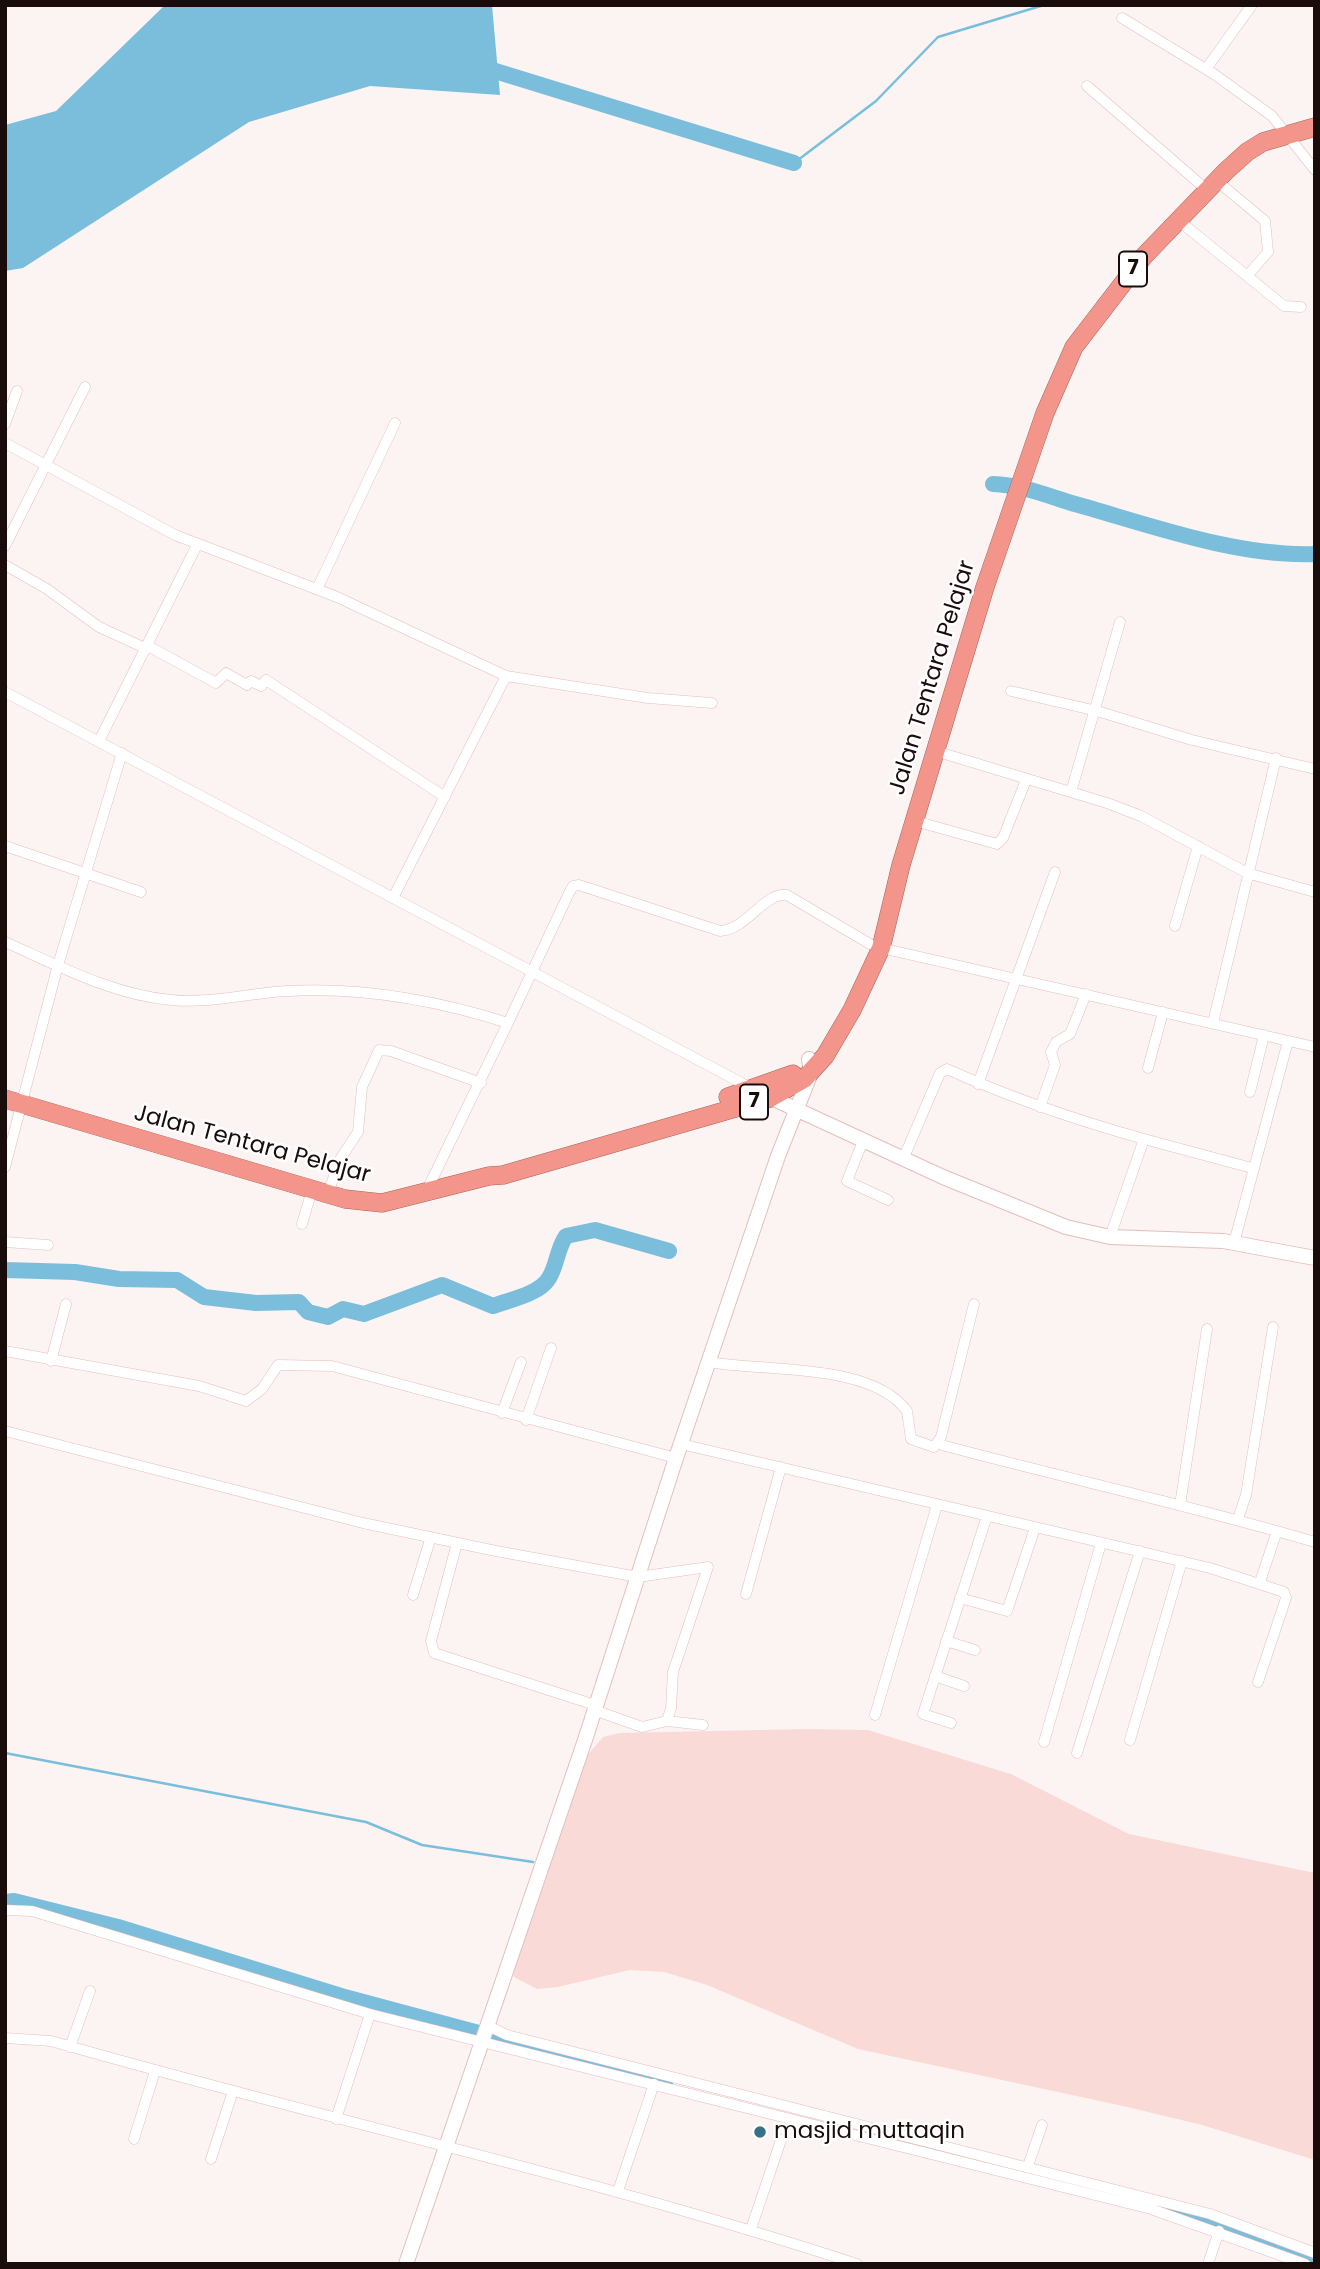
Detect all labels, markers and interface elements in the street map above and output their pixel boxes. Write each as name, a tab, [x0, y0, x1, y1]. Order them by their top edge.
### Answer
road number: 7	[1119, 252, 1147, 286]
street label: Jalan Tentara Pelajar	[884, 557, 982, 799]
road number: 7	[740, 1084, 768, 1120]
street label: Jalan Tentara Pelajar	[131, 1100, 373, 1190]
place label: masjid muttaqin	[774, 2118, 965, 2146]
marker: masjid muttaqin	[752, 2124, 768, 2140]

